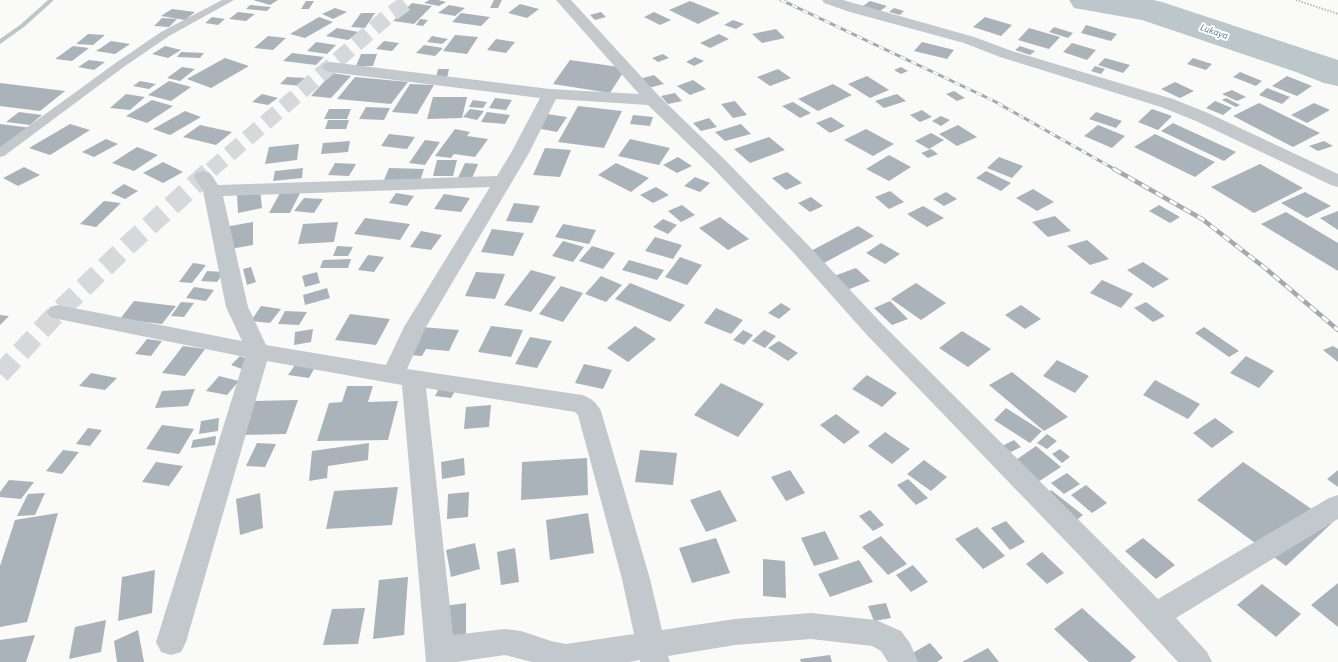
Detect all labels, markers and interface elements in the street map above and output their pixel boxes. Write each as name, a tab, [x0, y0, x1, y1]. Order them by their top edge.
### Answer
water label: Lukaya	[1199, 22, 1229, 42]

